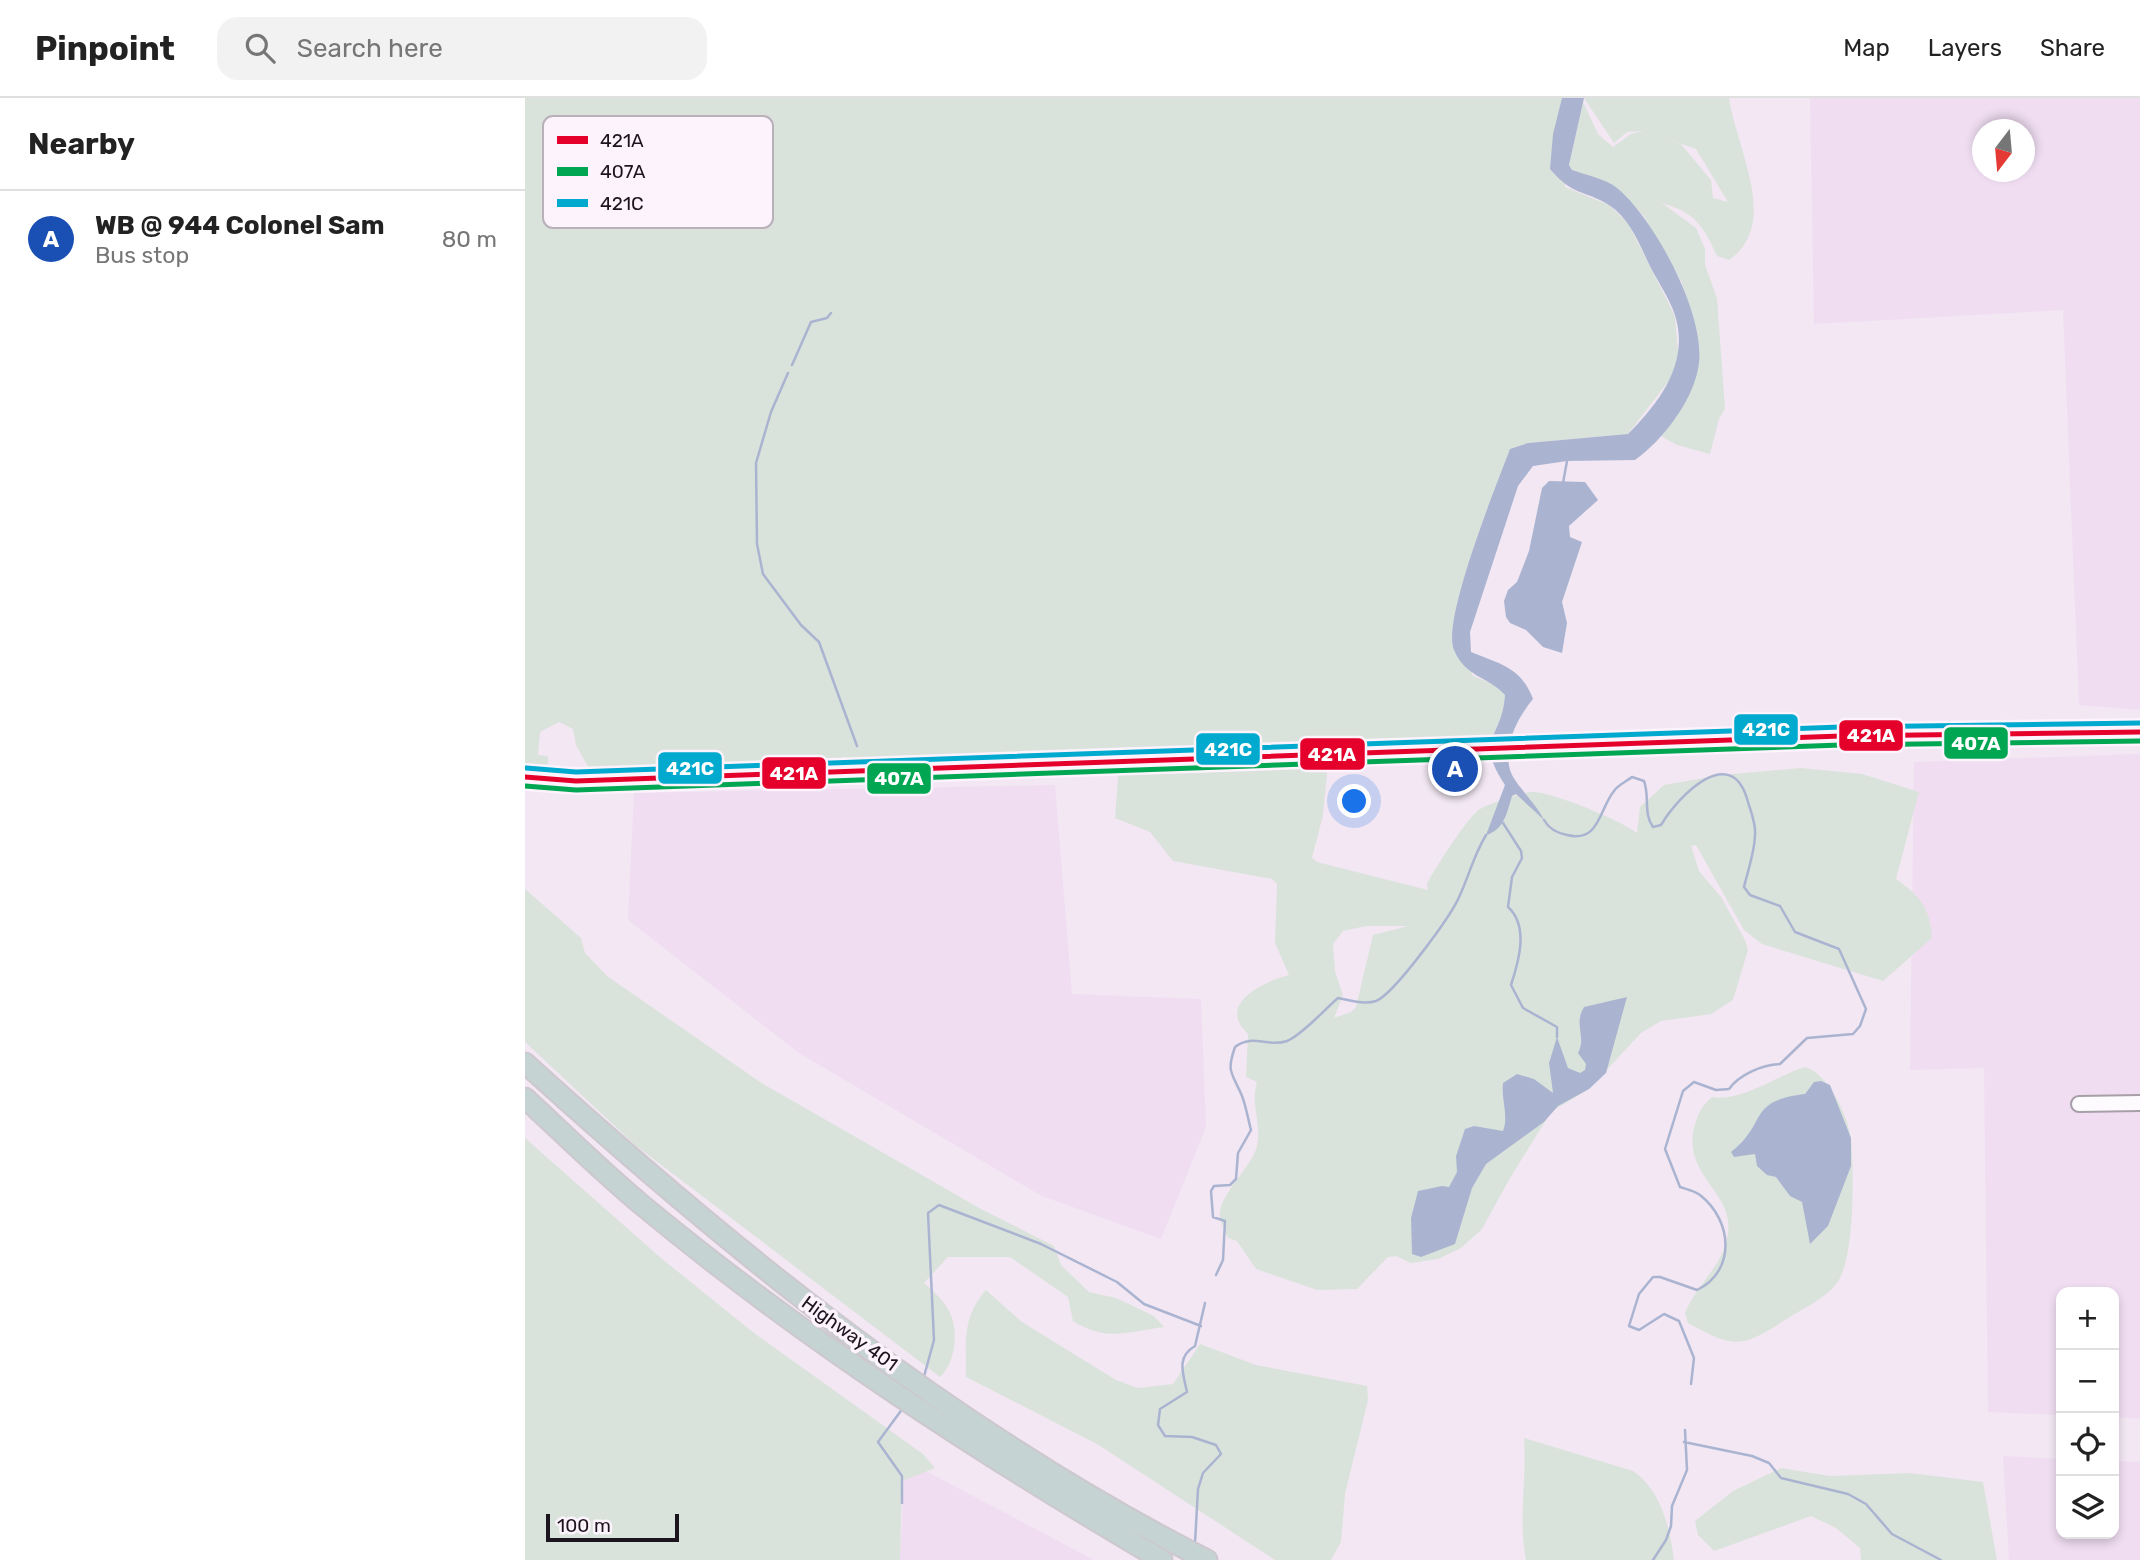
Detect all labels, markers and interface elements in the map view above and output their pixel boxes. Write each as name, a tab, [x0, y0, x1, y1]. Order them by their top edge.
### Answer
search box	[217, 17, 707, 80]
text: Pinpoint	[35, 29, 175, 68]
icon: search	[241, 29, 279, 67]
text: Search here	[297, 33, 443, 64]
text: Map	[1843, 34, 1890, 62]
text: Layers	[1928, 34, 2002, 62]
text: Share	[2040, 34, 2105, 62]
legend	[543, 116, 773, 228]
north arrow	[1972, 119, 2035, 182]
text: Nearby	[28, 126, 135, 162]
text: 421A	[600, 129, 644, 152]
text: 407A	[600, 160, 646, 183]
text: 421C	[600, 192, 644, 215]
text: WB @ 944 Colonel Sam	[95, 210, 385, 241]
text: A	[43, 225, 59, 253]
text: 80 m	[442, 225, 497, 253]
text: Bus stop	[95, 241, 189, 269]
line badge: 421C	[1733, 713, 1799, 746]
text: 421C	[1742, 718, 1790, 741]
line badge: 421A	[1838, 719, 1904, 752]
text: 421A	[1847, 724, 1896, 747]
line badge: 407A	[1943, 726, 2009, 760]
line badge: 421C	[1195, 732, 1261, 766]
text: 407A	[1951, 732, 2001, 755]
line badge: 421A	[1299, 737, 1366, 771]
text: 421C	[1204, 738, 1252, 761]
text: 421A	[1308, 743, 1357, 766]
pin: A	[1432, 743, 1478, 795]
line badge: 421C	[657, 751, 723, 785]
line badge: 421A	[761, 756, 827, 790]
text: 421C	[666, 757, 714, 780]
text: 421A	[770, 762, 819, 785]
line badge: 407A	[866, 762, 932, 795]
text: 407A	[874, 767, 924, 790]
your location	[1337, 784, 1371, 818]
map controls	[2056, 1287, 2119, 1539]
button: +	[2056, 1287, 2119, 1350]
street label: Highway 401	[797, 1291, 902, 1376]
button: −	[2056, 1350, 2119, 1413]
button: locate	[2056, 1413, 2119, 1476]
button: layers	[2056, 1476, 2119, 1539]
scale bar	[546, 1511, 679, 1543]
text: 100 m	[557, 1514, 611, 1537]

